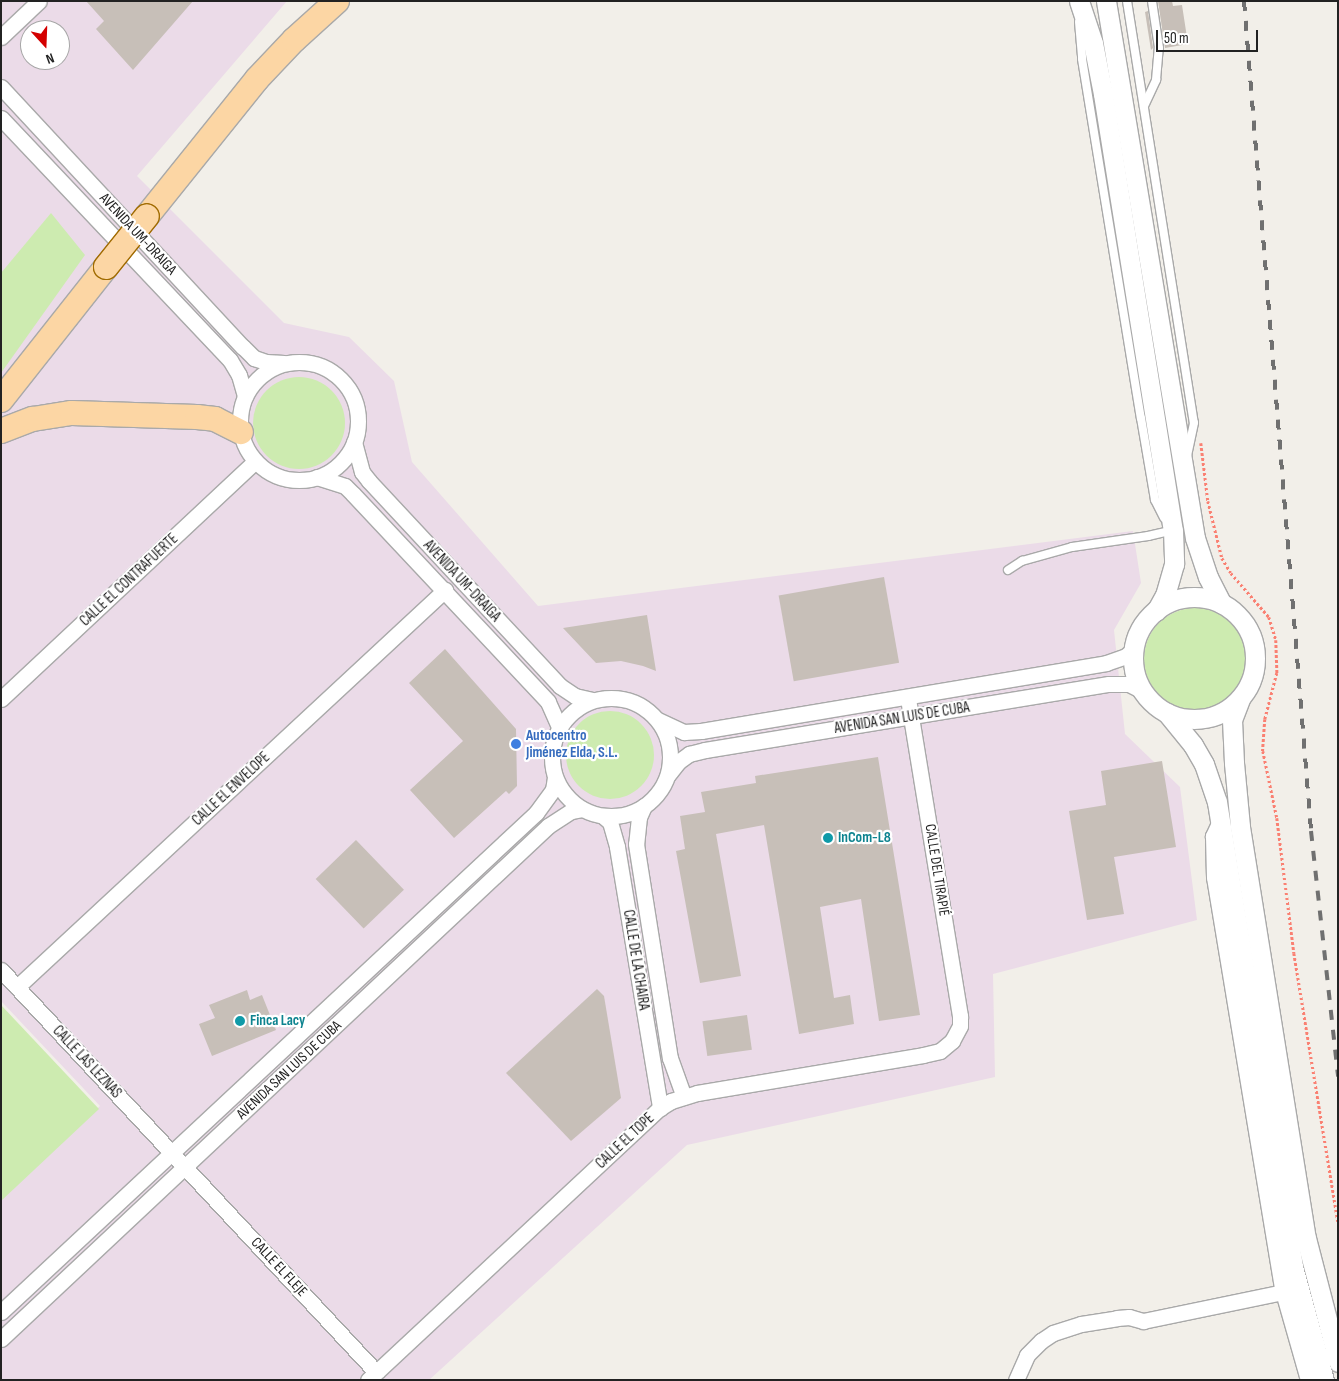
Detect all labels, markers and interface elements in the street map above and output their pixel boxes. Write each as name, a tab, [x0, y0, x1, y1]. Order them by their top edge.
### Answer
north arrow	[20, 20, 70, 70]
scale bar	[1159, 20, 1262, 52]
text: 50 m	[1164, 29, 1189, 48]
text: N	[44, 49, 56, 68]
street label: AVENIDA UM-DRAIGA	[96, 189, 180, 279]
street label: CALLE EL CONTRAFUERTE	[76, 530, 182, 630]
street label: AVENIDA UM-DRAIGA	[420, 536, 504, 626]
street label: AVENIDA SAN LUIS DE CUBA	[833, 698, 971, 738]
place label: Autocentro Jiménez Elda, S.L.	[526, 726, 618, 761]
marker: Autocentro Jiménez Elda, S.L.	[510, 738, 522, 750]
street label: CALLE EL ENVELOPE	[188, 749, 274, 829]
street label: CALLE DEL TIRAPIÉ	[921, 823, 953, 917]
place label: InCom-L8	[838, 829, 891, 847]
marker: InCom-L8	[822, 832, 834, 844]
street label: CALLE DE LA CHAIRA	[619, 909, 653, 1011]
place label: Finca Lacy	[250, 1012, 305, 1030]
marker: Finca Lacy	[234, 1015, 246, 1027]
street label: AVENIDA SAN LUIS DE CUBA	[233, 1017, 345, 1123]
street label: CALLE LAS LEZNAS	[49, 1022, 125, 1102]
street label: CALLE EL TOPE	[592, 1109, 658, 1173]
street label: CALLE EL FLEJE	[247, 1234, 311, 1300]

